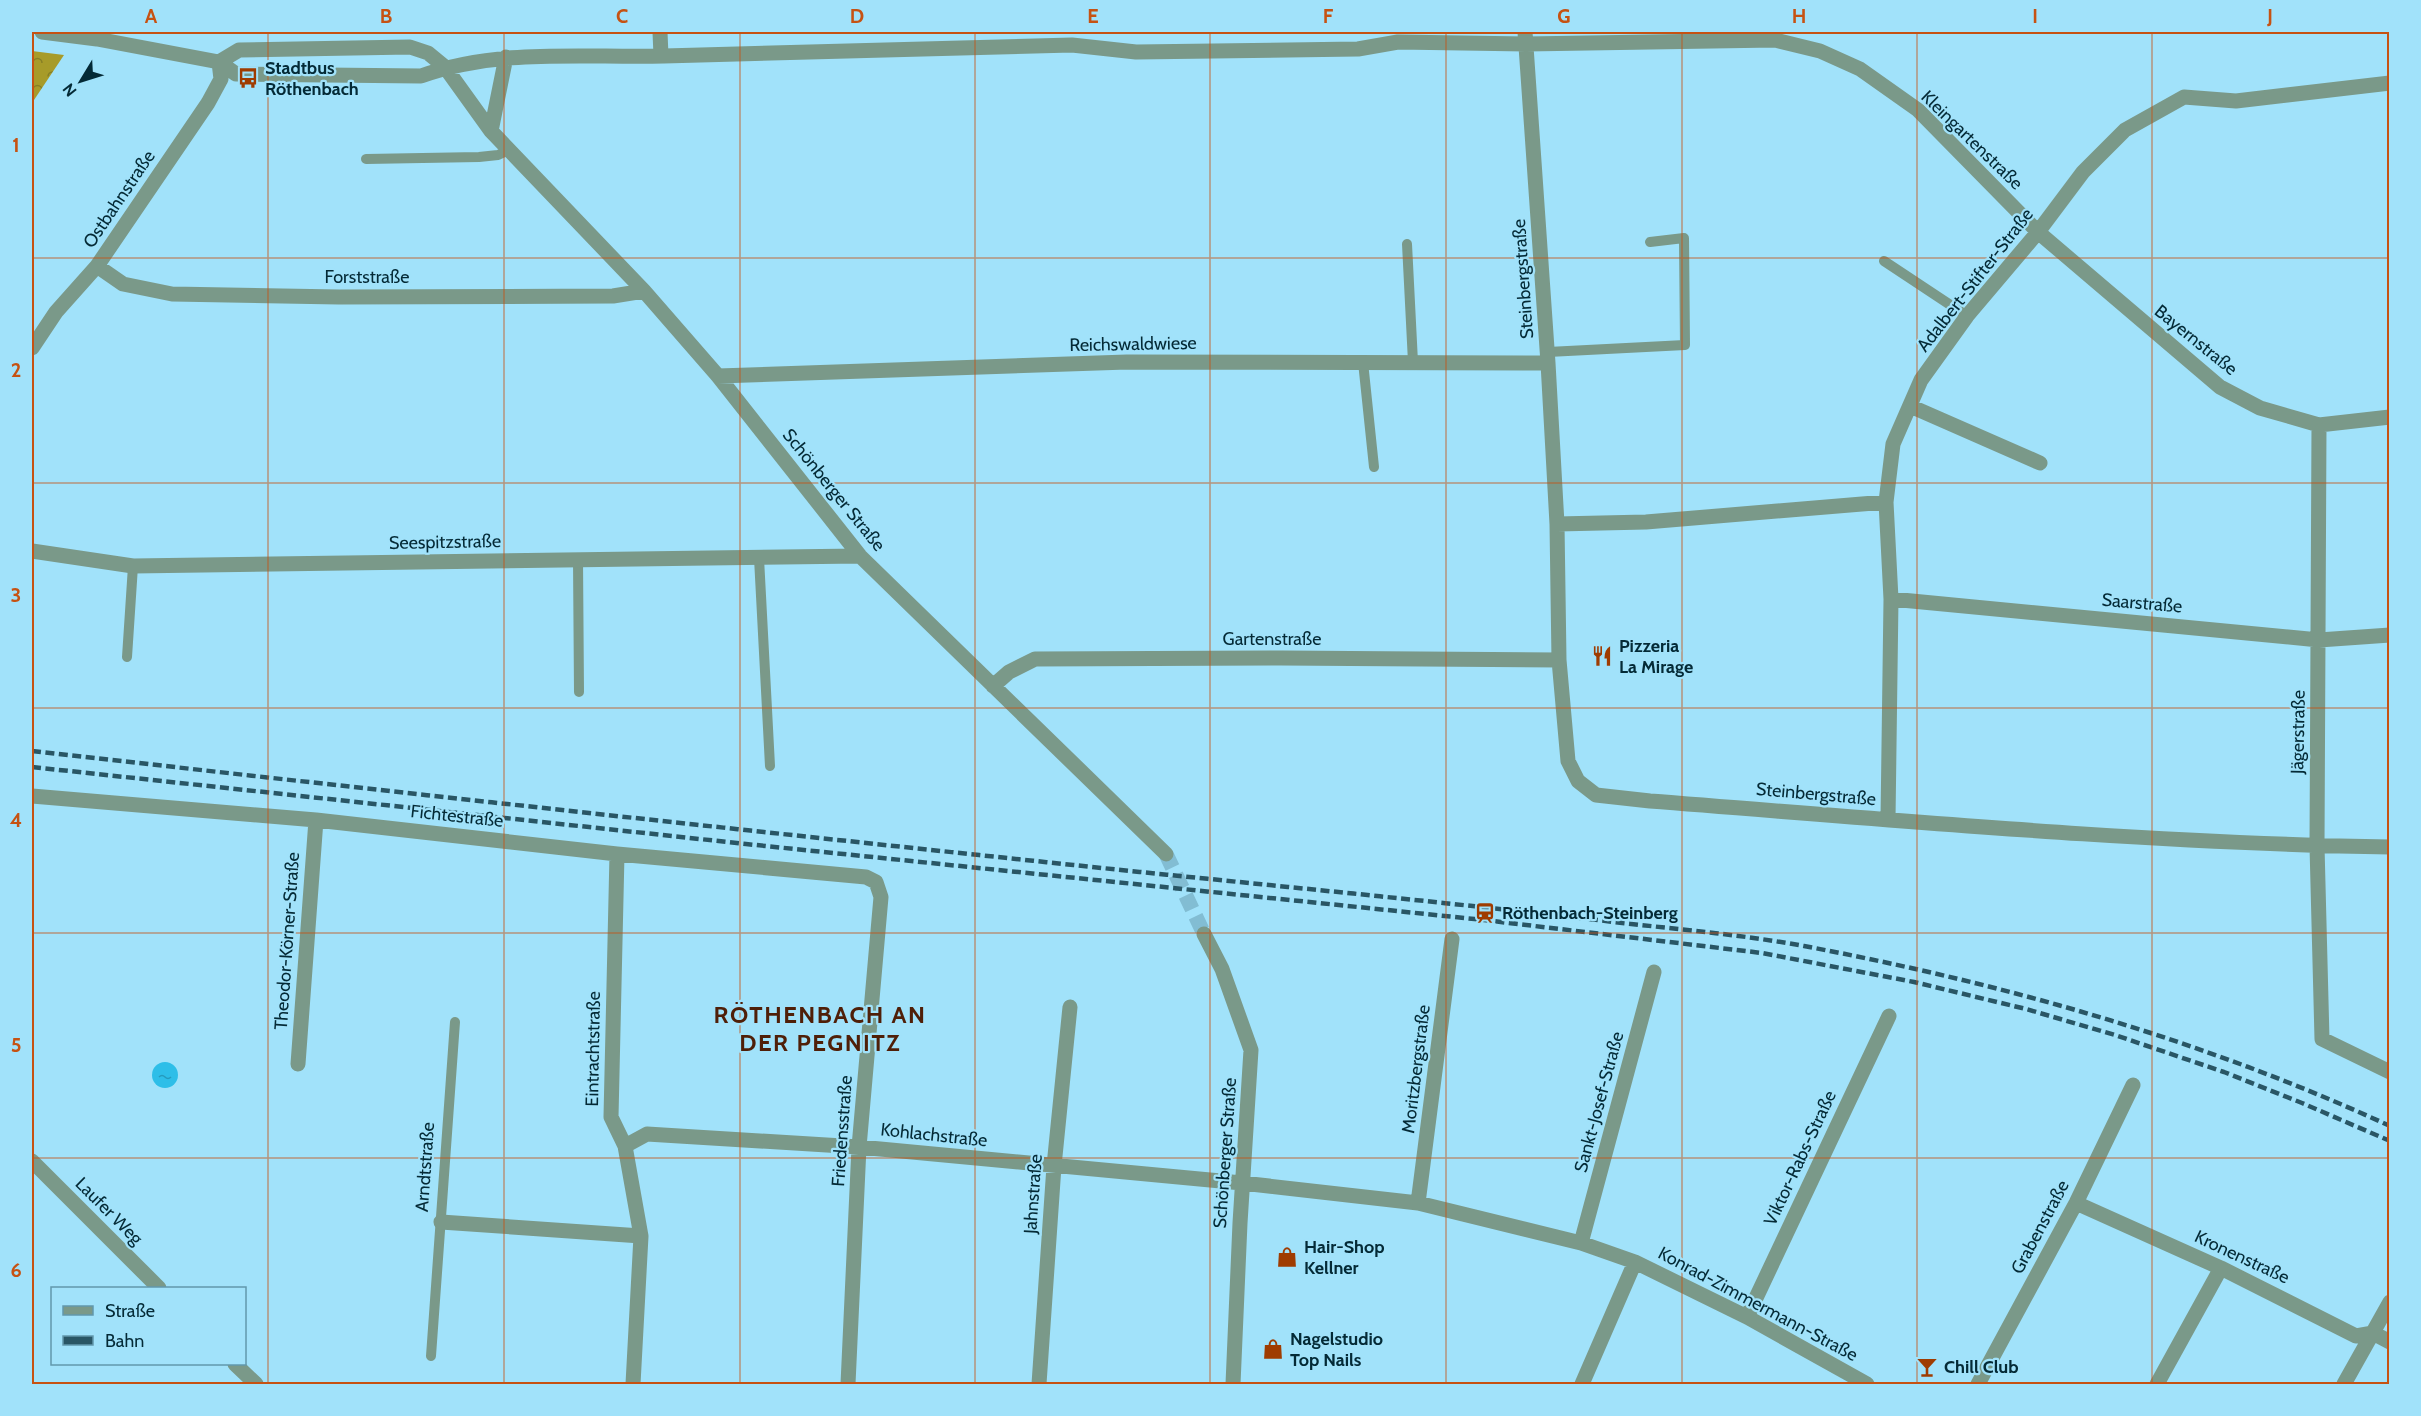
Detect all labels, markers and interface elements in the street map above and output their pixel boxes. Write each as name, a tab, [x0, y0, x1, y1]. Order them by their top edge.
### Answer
text: A	[145, 4, 158, 28]
text: B	[380, 4, 392, 28]
text: C	[616, 4, 628, 28]
text: D	[850, 4, 864, 28]
text: E	[1087, 4, 1099, 28]
text: F	[1323, 4, 1334, 28]
text: G	[1557, 4, 1571, 28]
text: H	[1792, 4, 1806, 28]
text: I	[2032, 4, 2038, 28]
text: J	[2266, 4, 2273, 28]
north arrow	[51, 51, 111, 111]
place label: Stadtbus Röthenbach	[265, 57, 359, 100]
bus stop icon: Stadtbus Röthenbach	[236, 66, 260, 90]
text: N	[59, 80, 81, 100]
street label: Kleingartenstraße	[1916, 86, 2028, 194]
text: 1	[12, 133, 20, 157]
street label: Ostbahnstraße	[78, 146, 160, 252]
street label: Adalbert-Stifter-Straße	[1912, 204, 2038, 356]
street label: Steinbergstraße	[1508, 218, 1538, 340]
street label: Forststraße	[325, 266, 409, 288]
street label: Bayernstraße	[2150, 300, 2242, 380]
street label: Reichswaldwiese	[1069, 332, 1197, 356]
text: 2	[11, 358, 21, 382]
street label: Schönberger Straße	[778, 424, 890, 556]
street label: Seespitzstraße	[389, 530, 501, 554]
text: 3	[11, 583, 21, 607]
street label: Saarstraße	[2101, 589, 2183, 617]
street label: Gartenstraße	[1223, 628, 1321, 650]
place label: Pizzeria La Mirage	[1619, 635, 1693, 678]
restaurant icon: Pizzeria La Mirage	[1590, 644, 1614, 668]
street label: Jägerstraße	[2286, 690, 2310, 775]
street label: Steinbergstraße	[1755, 778, 1877, 810]
street label: Fichtestraße	[409, 800, 505, 832]
text: 4	[10, 808, 22, 832]
street label: Theodor-Körner-Straße	[270, 851, 304, 1031]
station icon: Röthenbach-Steinberg	[1473, 901, 1497, 925]
place label: Röthenbach-Steinberg	[1502, 902, 1678, 924]
street label: Eintrachtstraße	[581, 991, 605, 1107]
district label: RÖTHENBACH AN DER PEGNITZ	[713, 1000, 927, 1057]
street label: Moritzbergstraße	[1397, 1003, 1435, 1135]
street label: Sankt-Josef-Straße	[1570, 1029, 1628, 1175]
text: 5	[11, 1033, 21, 1057]
street label: Friedensstraße	[827, 1075, 857, 1187]
street label: Schönberger Straße	[1209, 1077, 1241, 1229]
street label: Viktor-Rabs-Straße	[1759, 1087, 1841, 1229]
street label: Kohlachstraße	[880, 1118, 988, 1152]
street label: Arndtstraße	[411, 1121, 439, 1213]
street label: Jahnstraße	[1019, 1153, 1047, 1236]
street label: Laufer Weg	[71, 1173, 148, 1250]
street label: Grabenstraße	[2006, 1176, 2074, 1278]
street label: Kronenstraße	[2191, 1225, 2293, 1289]
place label: Hair-Shop Kellner	[1304, 1236, 1385, 1279]
street label: Konrad-Zimmermann-Straße	[1654, 1242, 1862, 1366]
shop icon: Hair-Shop Kellner	[1275, 1245, 1299, 1269]
text: 6	[10, 1258, 22, 1282]
legend	[51, 1287, 246, 1365]
text: Straße	[105, 1300, 155, 1322]
place label: Nagelstudio Top Nails	[1290, 1328, 1383, 1371]
text: Bahn	[105, 1330, 144, 1352]
shop icon: Nagelstudio Top Nails	[1261, 1337, 1285, 1361]
bar icon: Chill Club	[1915, 1355, 1939, 1379]
place label: Chill Club	[1944, 1356, 2019, 1378]

